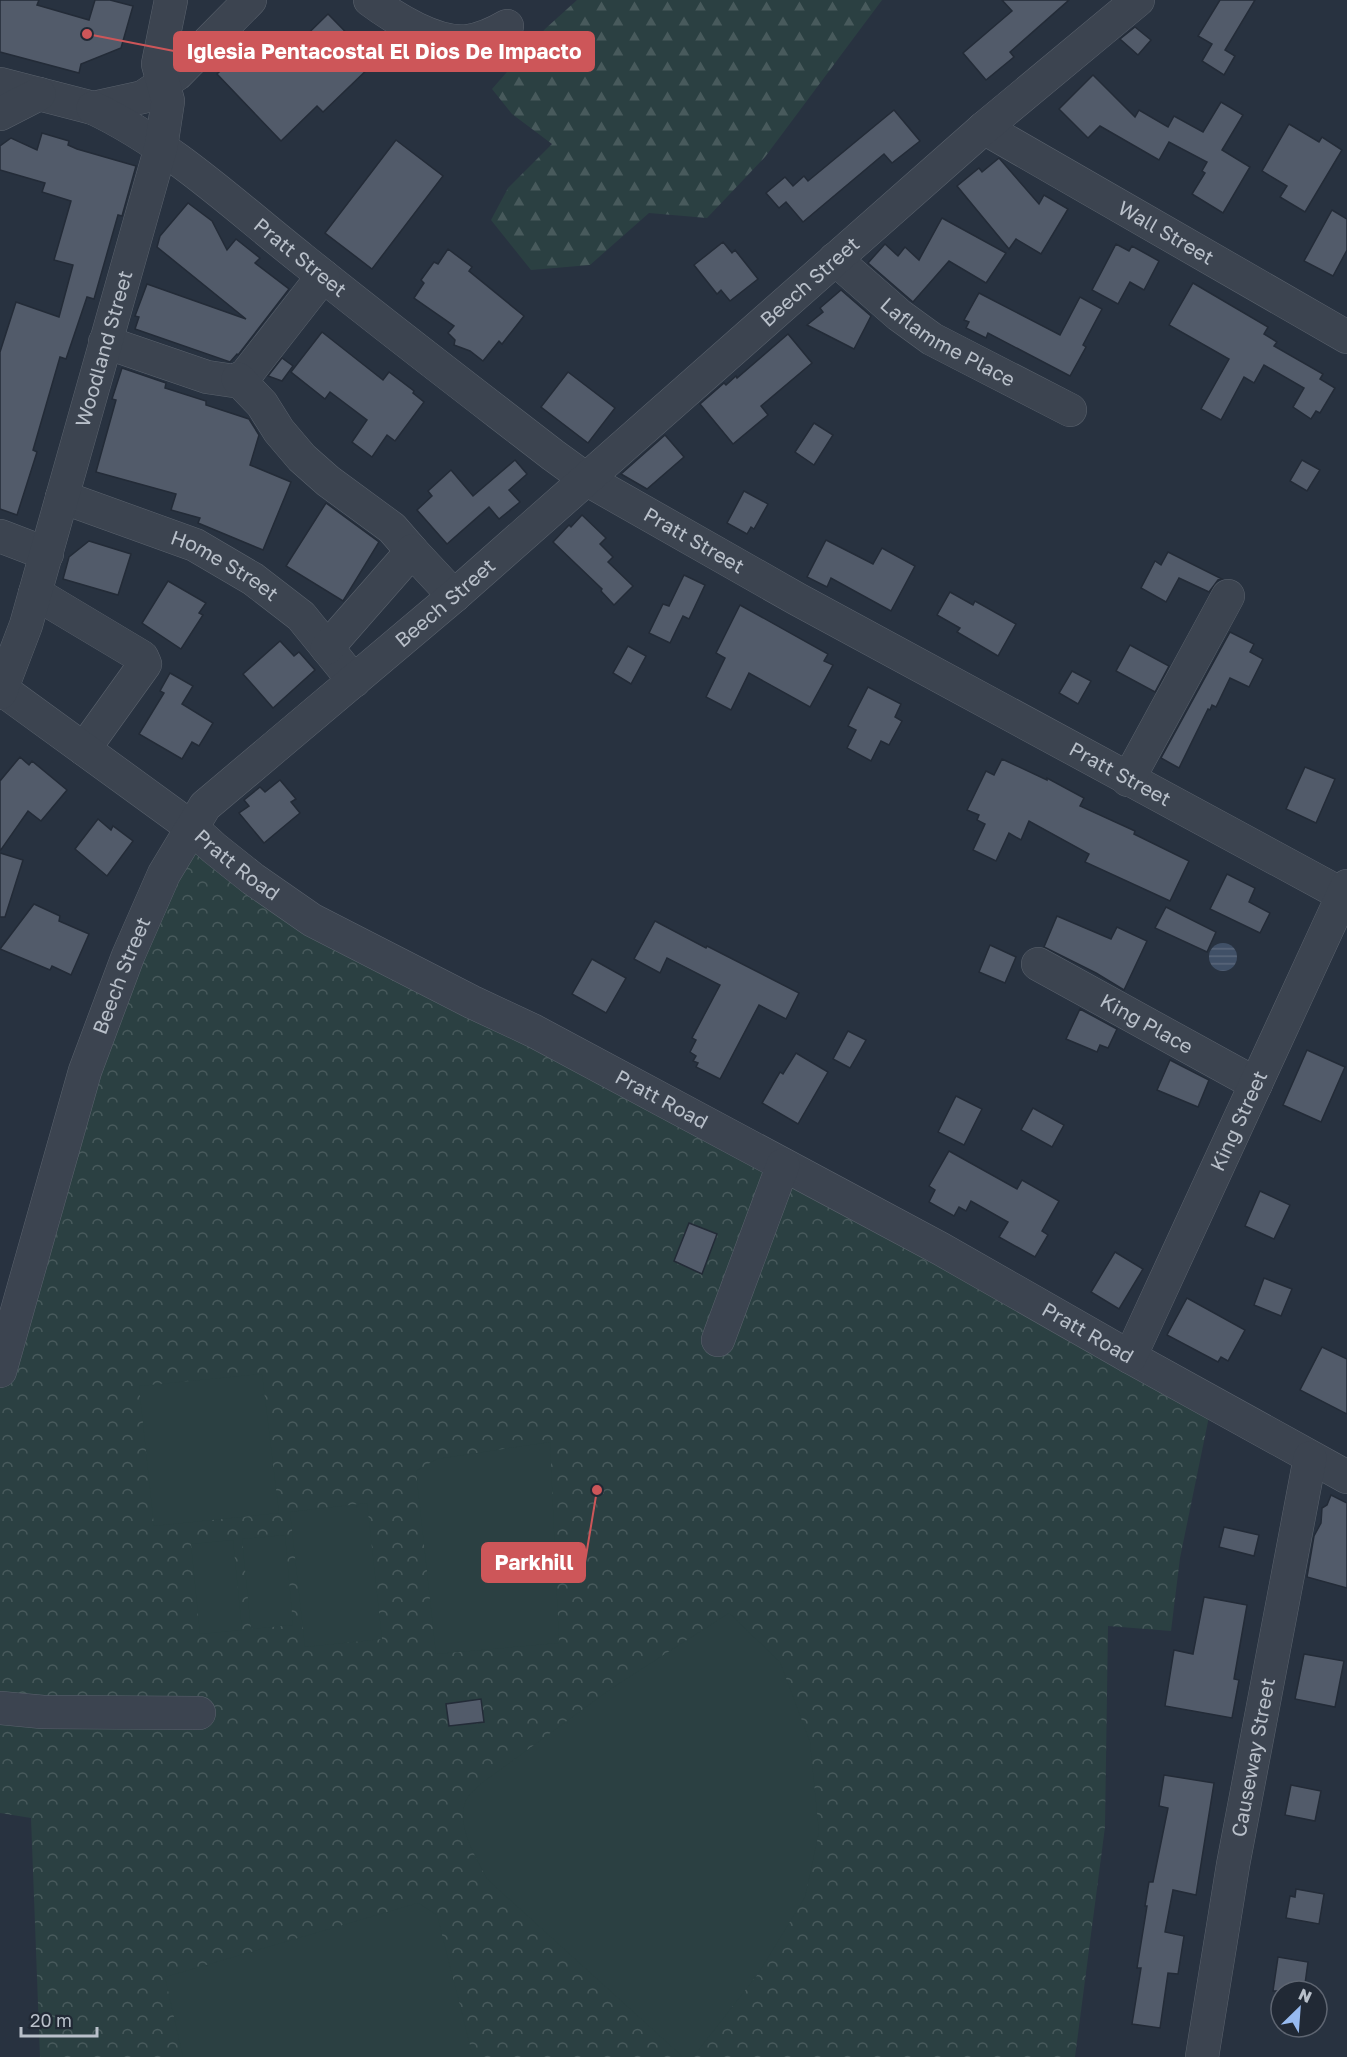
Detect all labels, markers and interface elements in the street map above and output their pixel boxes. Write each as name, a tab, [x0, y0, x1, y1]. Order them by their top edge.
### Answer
callout: Iglesia Pentacostal El Dios De Impacto	[174, 32, 594, 71]
text: Iglesia Pentacostal El Dios De Impacto	[186, 38, 582, 64]
street label: Wall Street	[1114, 195, 1219, 269]
street label: Pratt Street	[250, 212, 352, 301]
street label: Beech Street	[755, 231, 864, 331]
street label: Woodland Street	[70, 267, 137, 429]
street label: Laflamme Place	[876, 292, 1020, 391]
street label: Pratt Street	[640, 501, 749, 578]
street label: Home Street	[168, 524, 284, 605]
street label: Beech Street	[390, 553, 499, 652]
street label: Pratt Street	[1066, 736, 1175, 810]
street label: Pratt Road	[190, 823, 285, 905]
street label: Beech Street	[87, 913, 155, 1037]
street label: King Place	[1097, 988, 1198, 1058]
street label: Pratt Road	[612, 1064, 713, 1133]
street label: King Street	[1204, 1066, 1271, 1175]
street label: Pratt Road	[1038, 1296, 1138, 1368]
callout: Parkhill	[482, 1543, 585, 1582]
text: Parkhill	[495, 1549, 573, 1575]
street label: Causeway Street	[1226, 1676, 1279, 1839]
north arrow	[1269, 1979, 1329, 2039]
text: N	[1296, 1984, 1315, 2007]
scale bar	[21, 2000, 98, 2038]
text: 20 m	[30, 2009, 72, 2031]

